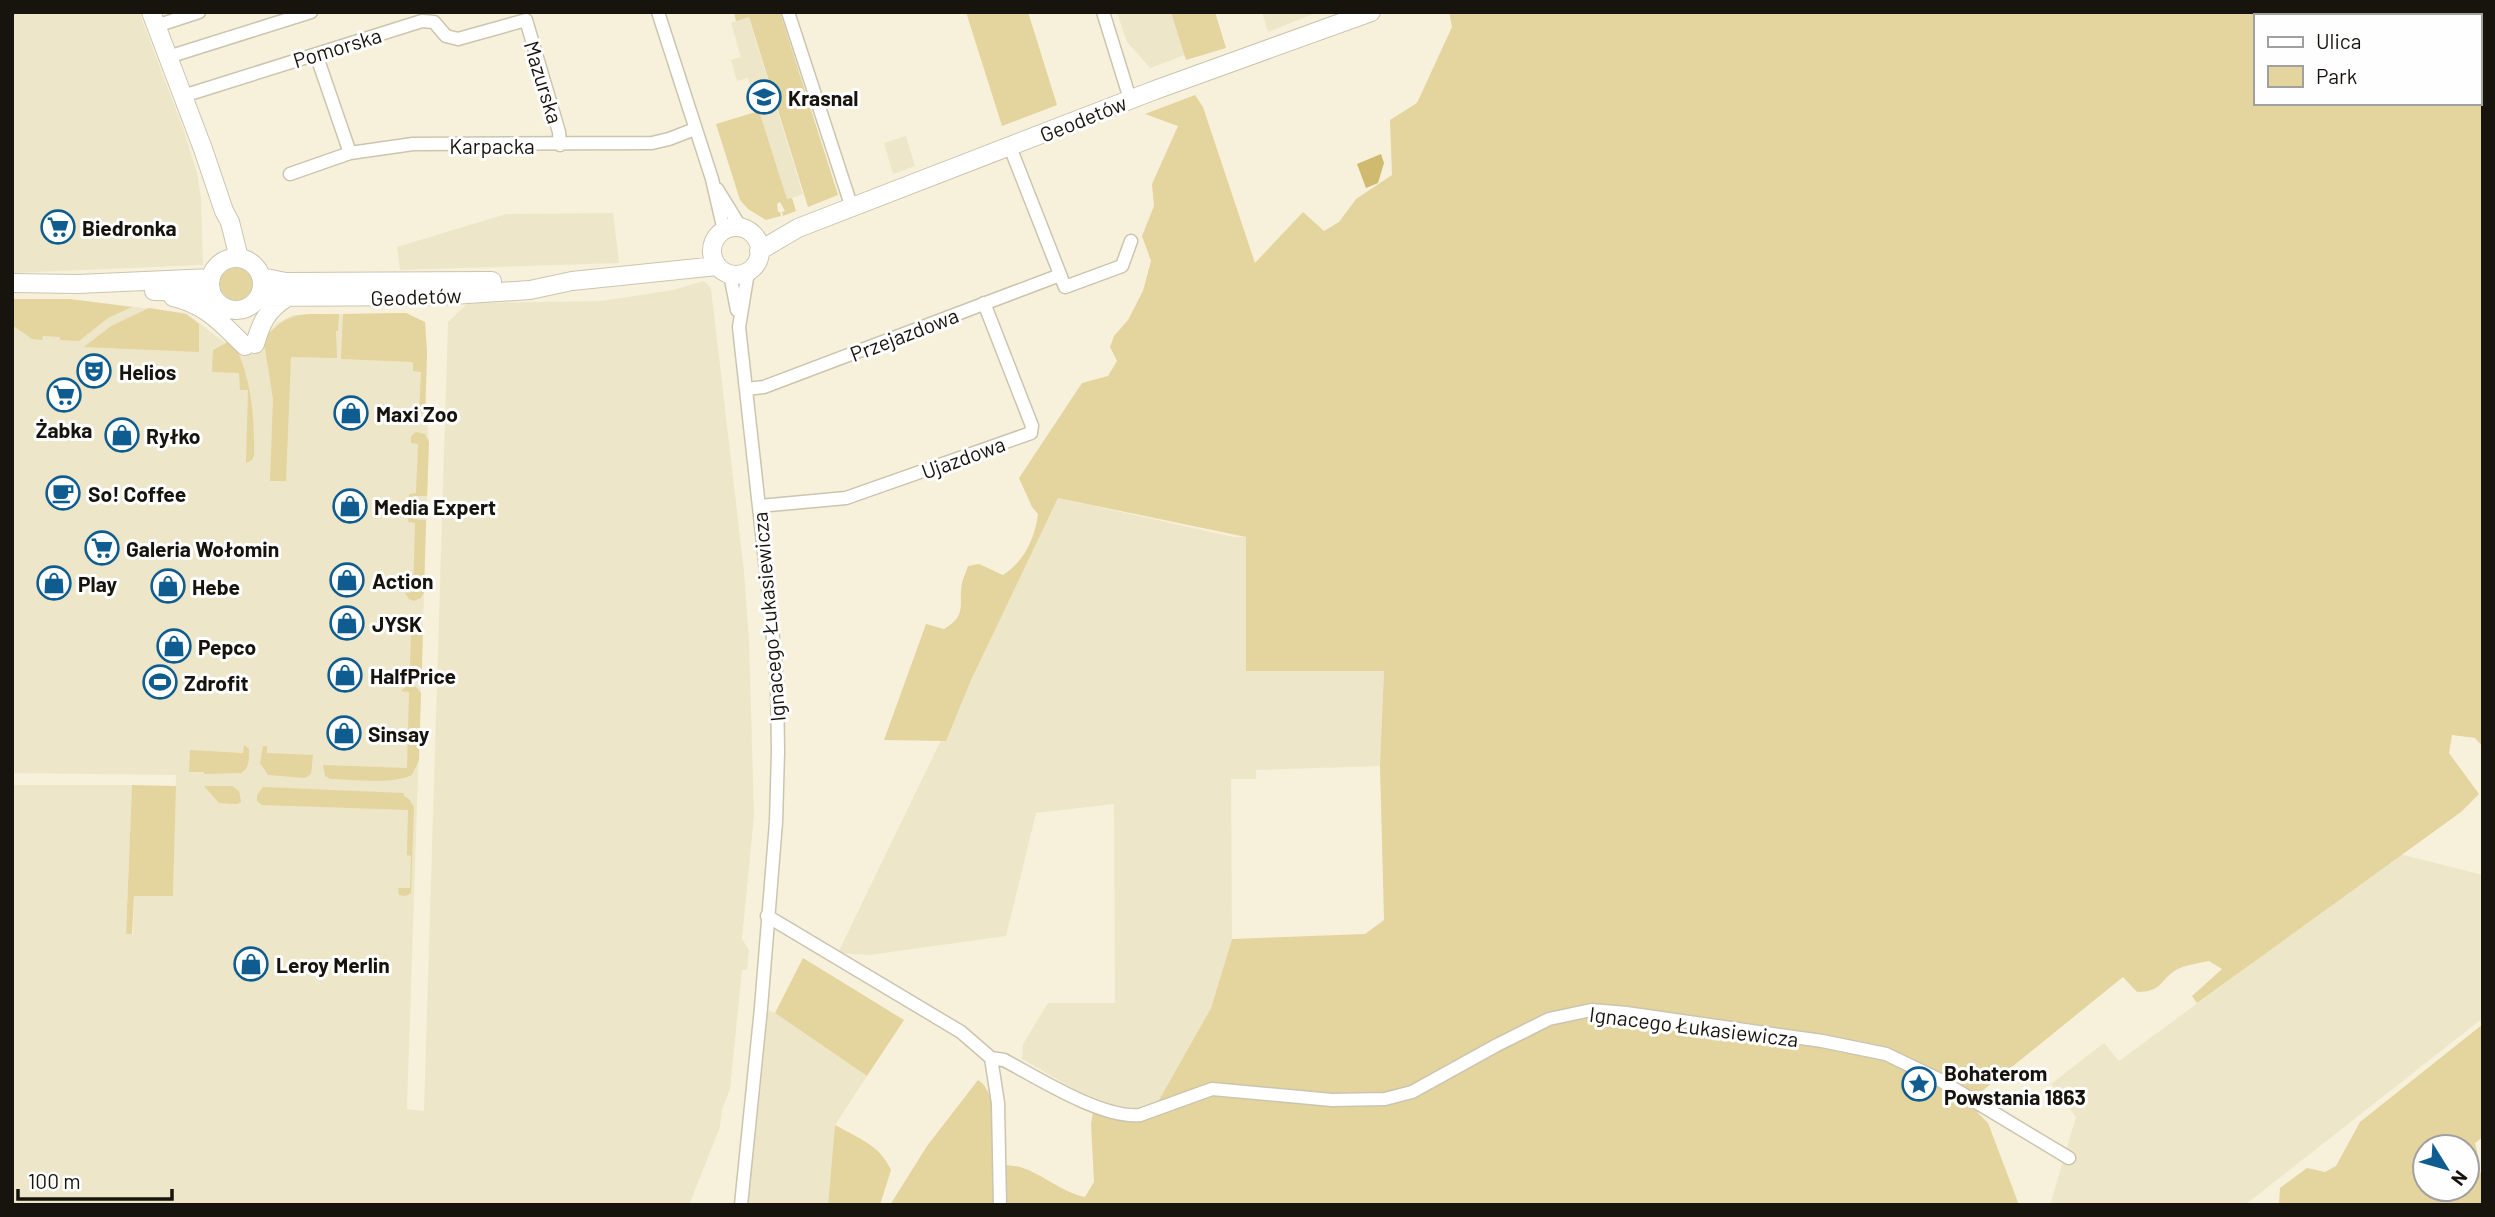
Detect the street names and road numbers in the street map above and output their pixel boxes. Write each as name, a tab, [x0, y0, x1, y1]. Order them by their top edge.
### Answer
street label: Pomorska	[290, 22, 384, 72]
street label: Mazurska	[520, 38, 568, 126]
street label: Geodetów	[1036, 89, 1130, 147]
street label: Karpacka	[449, 133, 535, 158]
street label: Geodetów	[370, 282, 462, 310]
street label: Przejazdowa	[846, 302, 962, 366]
street label: Ujazdowa	[918, 430, 1008, 484]
street label: Ignacego Łukasiewicza	[746, 511, 790, 723]
street label: Ignacego Łukasiewicza	[1588, 1001, 1800, 1051]

